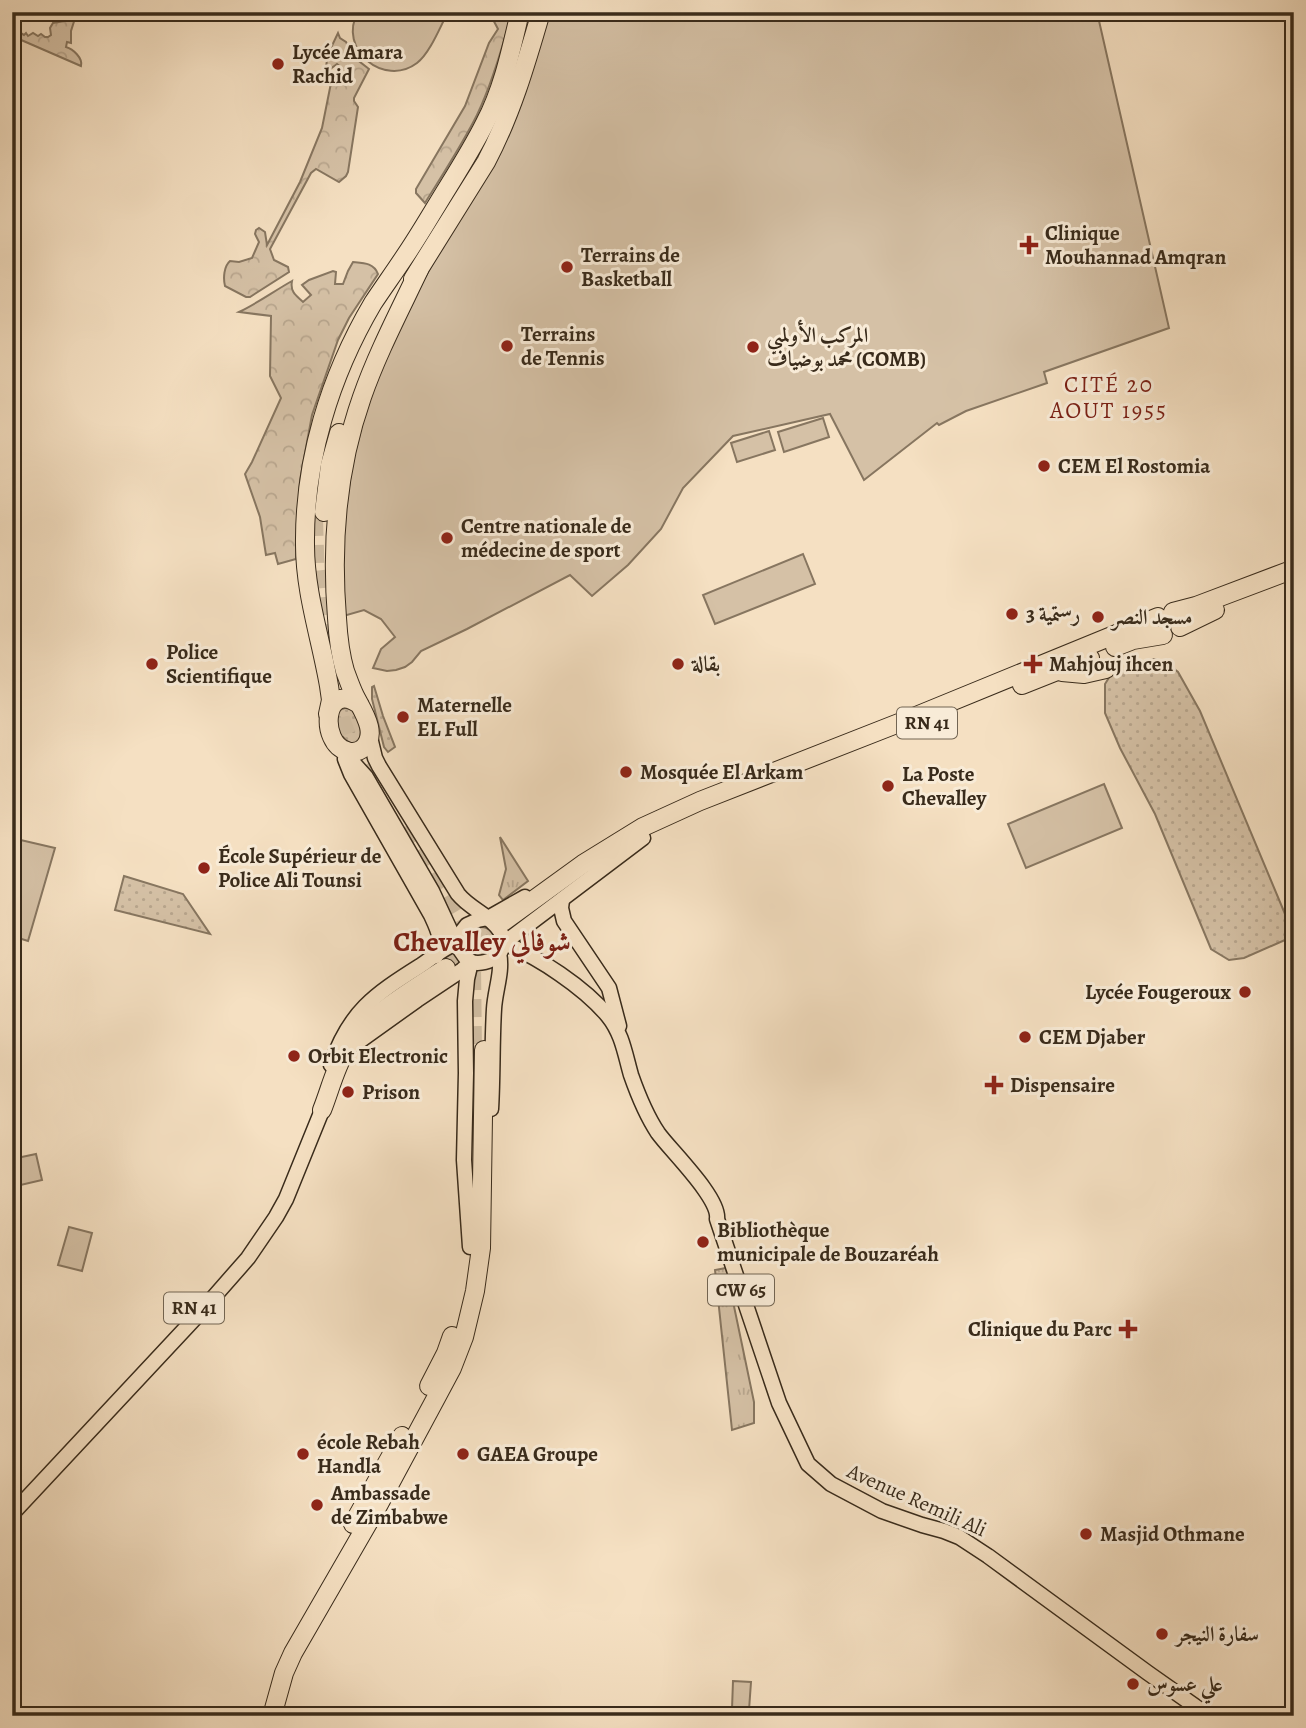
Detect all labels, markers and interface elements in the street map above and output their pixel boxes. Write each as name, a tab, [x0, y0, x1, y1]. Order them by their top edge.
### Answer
place label: Lycée Amara Rachid	[292, 38, 404, 90]
marker: Lycée Amara Rachid	[270, 56, 286, 72]
place label: Clinique Mouhannad Amqran	[1045, 219, 1227, 271]
marker: Clinique Mouhannad Amqran	[1019, 235, 1039, 255]
place label: Terrains de Basketball	[581, 241, 680, 293]
marker: Terrains de Basketball	[559, 259, 575, 275]
place label: المركب الأولمبي محمد بوضياف (COMB)	[767, 319, 926, 373]
place label: Terrains de Tennis	[521, 320, 605, 372]
marker: Terrains de Tennis	[499, 338, 515, 354]
marker: المركب الأولمبي محمد بوضياف (COMB)	[745, 339, 761, 355]
district label: CITÉ 20 AOUT 1955	[1049, 369, 1168, 426]
place label: CEM El Rostomia	[1058, 452, 1211, 480]
marker: CEM El Rostomia	[1036, 458, 1052, 474]
place label: Centre nationale de médecine de sport	[461, 512, 632, 564]
marker: Centre nationale de médecine de sport	[439, 530, 455, 546]
place label: رستمية 3	[1026, 600, 1080, 628]
place label: مسجد النصر	[1109, 603, 1193, 631]
marker: رستمية 3	[1004, 606, 1020, 622]
marker: مسجد النصر	[1090, 609, 1106, 625]
place label: Police Scientifique	[166, 638, 272, 690]
place label: بقالة	[690, 650, 720, 678]
place label: Mahjouj ihcen	[1049, 650, 1173, 678]
marker: Mahjouj ihcen	[1023, 654, 1043, 674]
marker: Police Scientifique	[144, 656, 160, 672]
marker: بقالة	[670, 656, 686, 672]
place label: Maternelle EL Full	[417, 691, 512, 743]
road number: RN 41	[897, 708, 957, 738]
marker: Maternelle EL Full	[395, 709, 411, 725]
place label: Mosquée El Arkam	[640, 758, 804, 786]
place label: La Poste Chevalley	[902, 760, 988, 812]
marker: Mosquée El Arkam	[618, 764, 634, 780]
marker: La Poste Chevalley	[880, 778, 896, 794]
place label: École Supérieur de Police Ali Tounsi	[218, 842, 382, 894]
marker: École Supérieur de Police Ali Tounsi	[196, 860, 212, 876]
district label: Chevalley شوفالي	[393, 923, 571, 964]
place label: Lycée Fougeroux	[1085, 978, 1232, 1006]
marker: Lycée Fougeroux	[1237, 984, 1253, 1000]
place label: CEM Djaber	[1039, 1023, 1146, 1051]
marker: CEM Djaber	[1017, 1029, 1033, 1045]
place label: Orbit Electronic	[308, 1042, 448, 1070]
marker: Orbit Electronic	[286, 1048, 302, 1064]
place label: Dispensaire	[1010, 1071, 1115, 1099]
marker: Dispensaire	[984, 1075, 1004, 1095]
place label: Prison	[362, 1078, 420, 1106]
marker: Prison	[340, 1084, 356, 1100]
place label: Bibliothèque municipale de Bouzaréah	[717, 1216, 939, 1268]
marker: Bibliothèque municipale de Bouzaréah	[695, 1234, 711, 1250]
road number: CW 65	[708, 1274, 774, 1306]
road number: RN 41	[164, 1292, 224, 1324]
place label: Clinique du Parc	[968, 1315, 1112, 1343]
marker: Clinique du Parc	[1118, 1319, 1138, 1339]
place label: école Rebah Handla	[317, 1428, 420, 1480]
place label: GAEA Groupe	[477, 1440, 598, 1468]
marker: école Rebah Handla	[295, 1446, 311, 1462]
marker: GAEA Groupe	[455, 1446, 471, 1462]
street label: Avenue Remili Ali	[842, 1456, 991, 1543]
place label: Ambassade de Zimbabwe	[330, 1479, 448, 1531]
marker: Ambassade de Zimbabwe	[309, 1497, 325, 1513]
place label: Masjid Othmane	[1100, 1520, 1245, 1548]
marker: Masjid Othmane	[1078, 1526, 1094, 1542]
place label: سفارة النيجر	[1174, 1620, 1259, 1648]
marker: سفارة النيجر	[1154, 1626, 1170, 1642]
place label: علي عسوس	[1147, 1670, 1223, 1704]
marker: علي عسوس	[1125, 1676, 1141, 1692]

